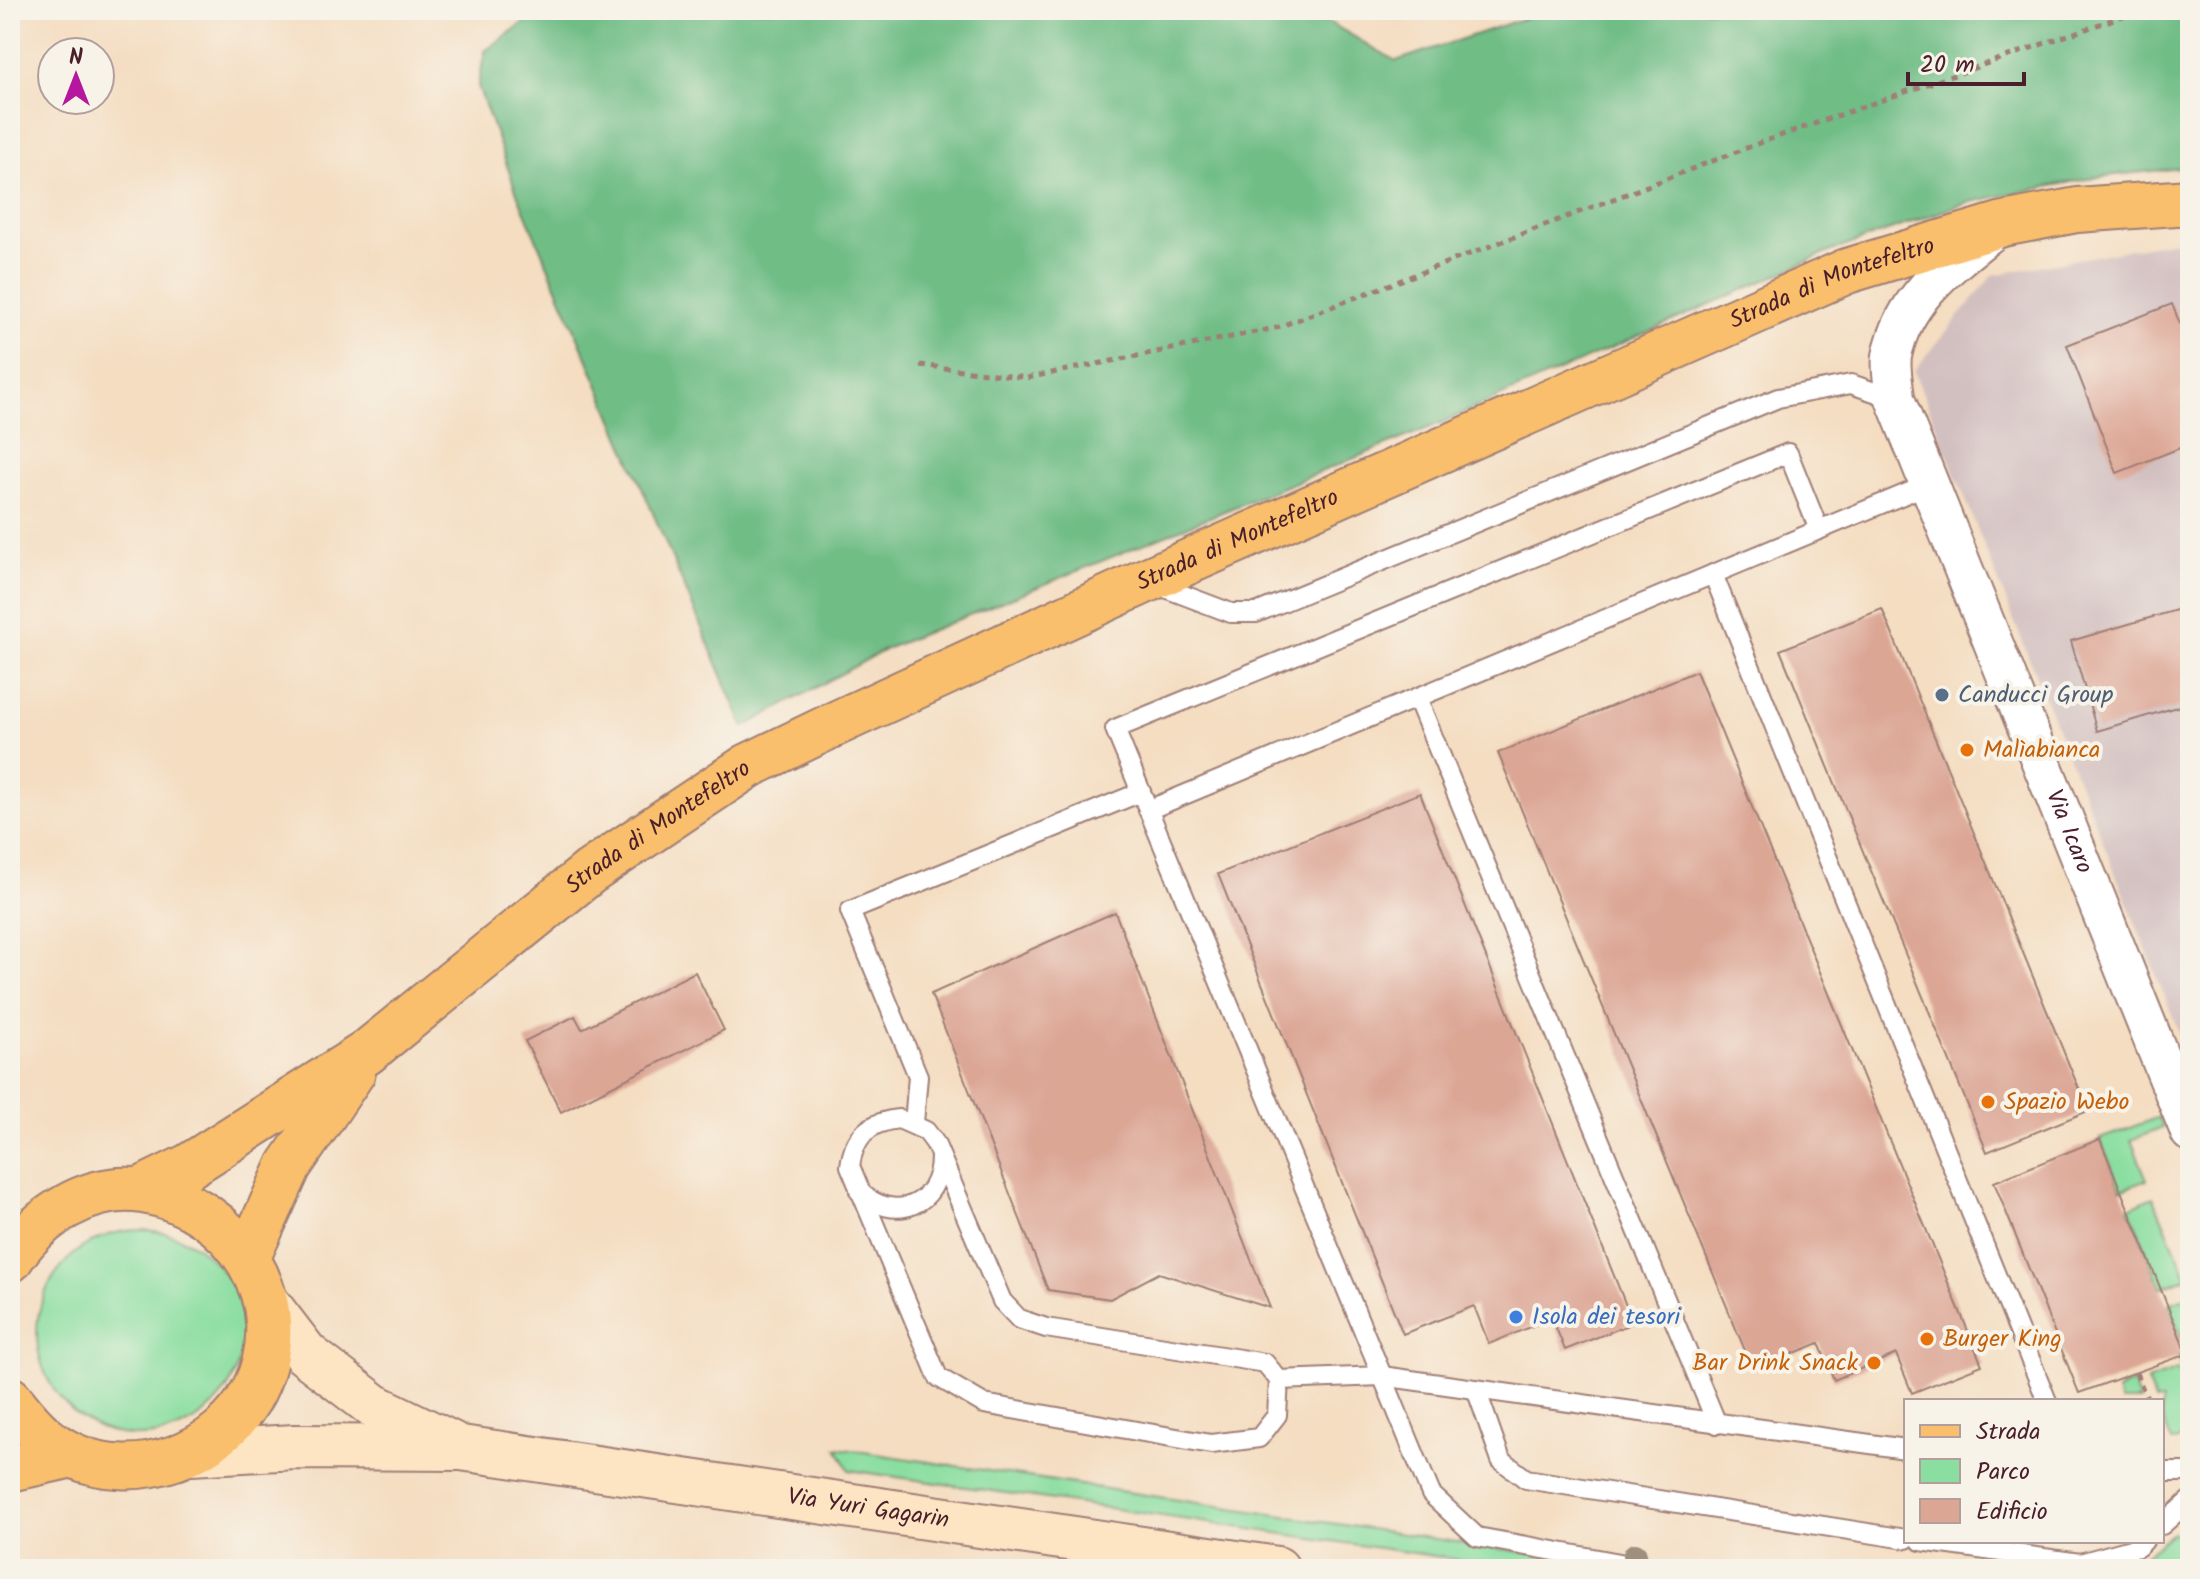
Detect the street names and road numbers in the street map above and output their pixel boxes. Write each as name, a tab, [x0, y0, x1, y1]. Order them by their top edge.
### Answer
street label: Strada di Montefeltro	[1723, 226, 1940, 340]
street label: Strada di Montefeltro	[1130, 478, 1345, 602]
street label: Strada di Montefeltro	[556, 750, 759, 904]
street label: Via Icaro	[2035, 784, 2104, 880]
street label: Via Yuri Gagarin	[785, 1477, 952, 1540]

